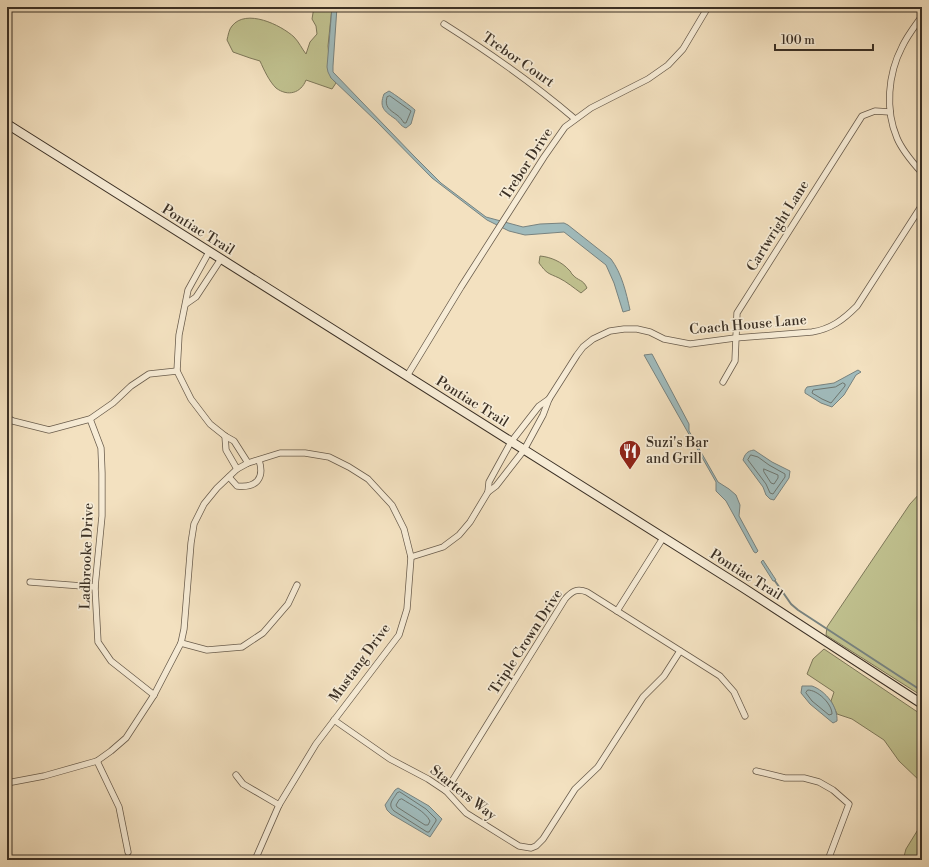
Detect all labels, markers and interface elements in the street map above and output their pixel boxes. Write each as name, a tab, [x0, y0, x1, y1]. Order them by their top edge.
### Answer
scale bar	[775, 26, 873, 52]
street label: Trebor Court	[478, 29, 558, 91]
text: 100 m	[781, 33, 815, 48]
street label: Trebor Drive	[497, 124, 557, 204]
street label: Cartwright Lane	[743, 177, 813, 275]
street label: Pontiac Trail	[158, 200, 238, 260]
street label: Coach House Lane	[689, 311, 807, 339]
street label: Pontiac Trail	[432, 372, 512, 432]
place label: Suzi's Bar and Grill	[646, 434, 708, 468]
restaurant icon: Suzi's Bar and Grill	[617, 438, 643, 471]
street label: Ladbrooke Drive	[76, 502, 98, 610]
street label: Pontiac Trail	[706, 545, 786, 605]
street label: Triple Crown Drive	[485, 586, 567, 698]
street label: Mustang Drive	[325, 620, 395, 706]
street label: Starters Way	[426, 761, 500, 825]

